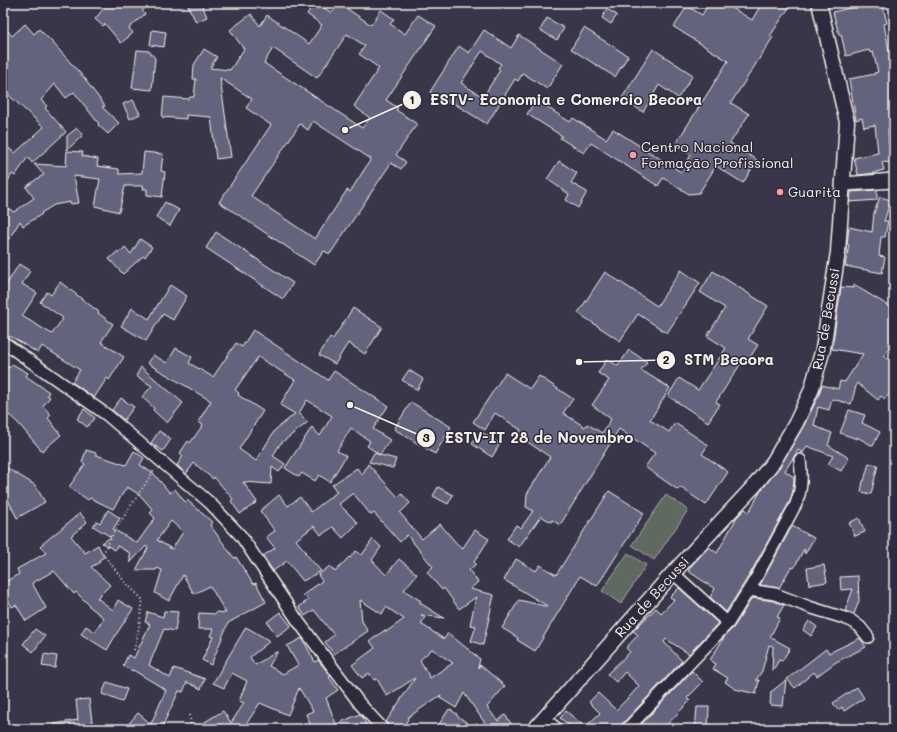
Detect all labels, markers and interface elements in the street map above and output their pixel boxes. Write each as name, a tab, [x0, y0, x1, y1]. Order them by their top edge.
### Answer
callout: ESTV- Economia e Comercio Becora	[402, 87, 710, 114]
text: ESTV- Economia e Comercio Becora	[430, 89, 702, 109]
text: 1	[409, 91, 415, 107]
place label: Centro Nacional Formação Profissional	[641, 137, 794, 172]
marker: Centro Nacional Formação Profissional	[628, 150, 638, 160]
place label: Guarita	[788, 182, 841, 201]
marker: Guarita	[775, 187, 785, 197]
street label: Rua de Becussi	[807, 267, 844, 371]
callout: STM Becora	[656, 346, 782, 373]
text: STM Becora	[684, 349, 774, 369]
text: 2	[663, 351, 670, 367]
callout: ESTV-IT 28 de Novembro	[416, 425, 641, 452]
text: ESTV-IT 28 de Novembro	[445, 427, 633, 447]
text: 3	[422, 429, 430, 445]
street label: Rua de Becussi	[610, 552, 693, 641]

